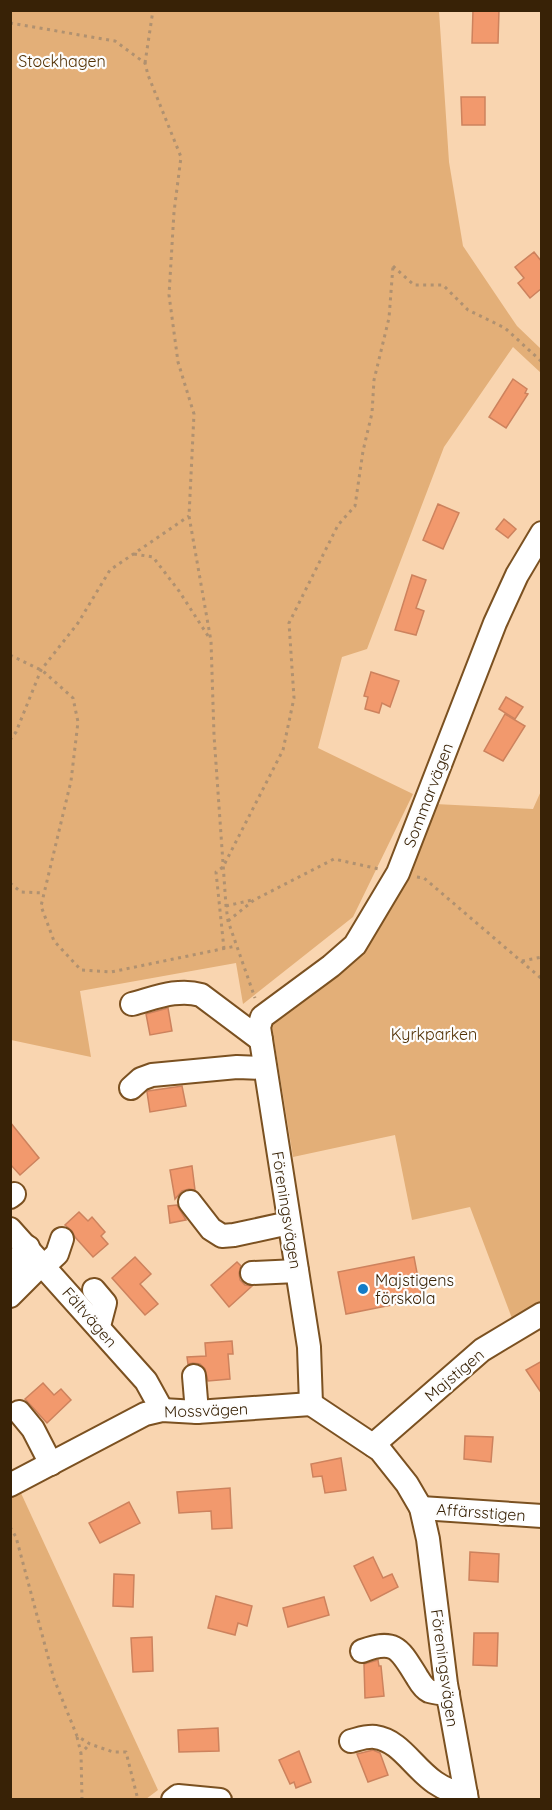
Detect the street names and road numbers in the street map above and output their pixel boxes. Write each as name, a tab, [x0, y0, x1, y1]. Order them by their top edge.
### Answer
street label: Sommarvägen	[399, 740, 457, 850]
street label: Föreningsvägen	[268, 1150, 306, 1270]
street label: Fältvägen	[58, 1283, 122, 1351]
street label: Majstigen	[420, 1344, 488, 1406]
street label: Mossvägen	[164, 1399, 248, 1421]
street label: Affärsstigen	[436, 1499, 526, 1525]
street label: Föreningsvägen	[427, 1608, 463, 1728]

